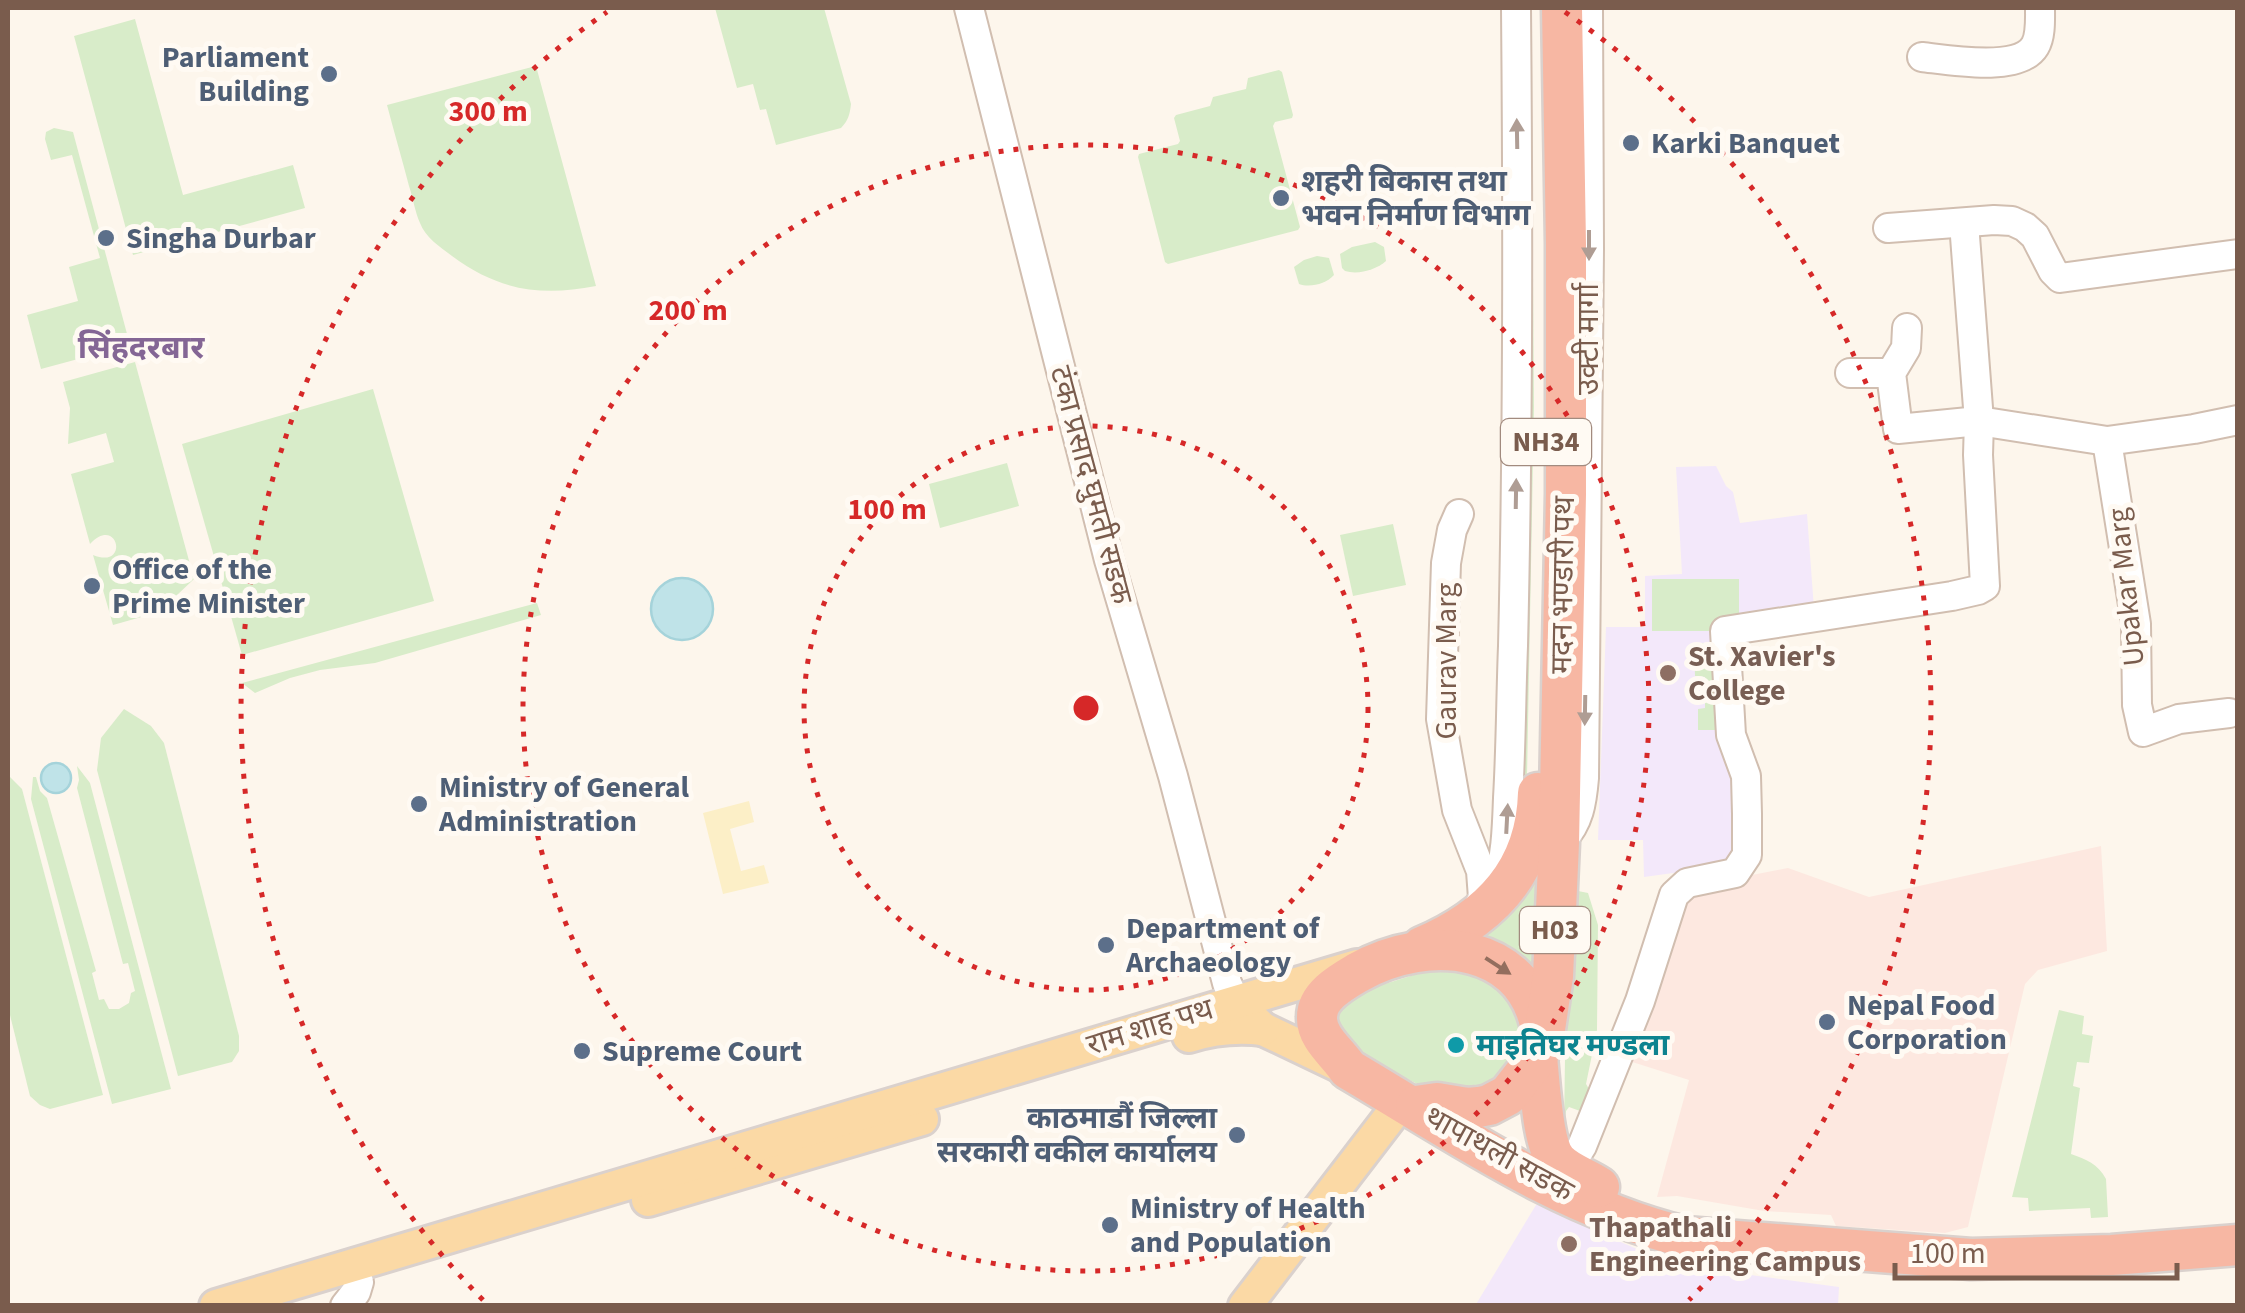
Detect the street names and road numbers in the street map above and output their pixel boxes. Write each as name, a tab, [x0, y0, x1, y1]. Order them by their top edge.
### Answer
street label: उक्टी मार्गा	[1567, 282, 1610, 395]
street label: टंका प्रसाद घुमती सडक	[1039, 361, 1144, 610]
road number: NH34	[1501, 419, 1591, 465]
street label: मदन भण्डारी पथ	[1540, 495, 1586, 674]
street label: Upakar Marg	[2096, 506, 2156, 668]
street label: Gaurav Marg	[1425, 583, 1468, 739]
road number: H03	[1520, 907, 1590, 953]
street label: राम शाह पथ	[1081, 987, 1219, 1067]
street label: थापाथली सडक	[1417, 1095, 1582, 1213]

